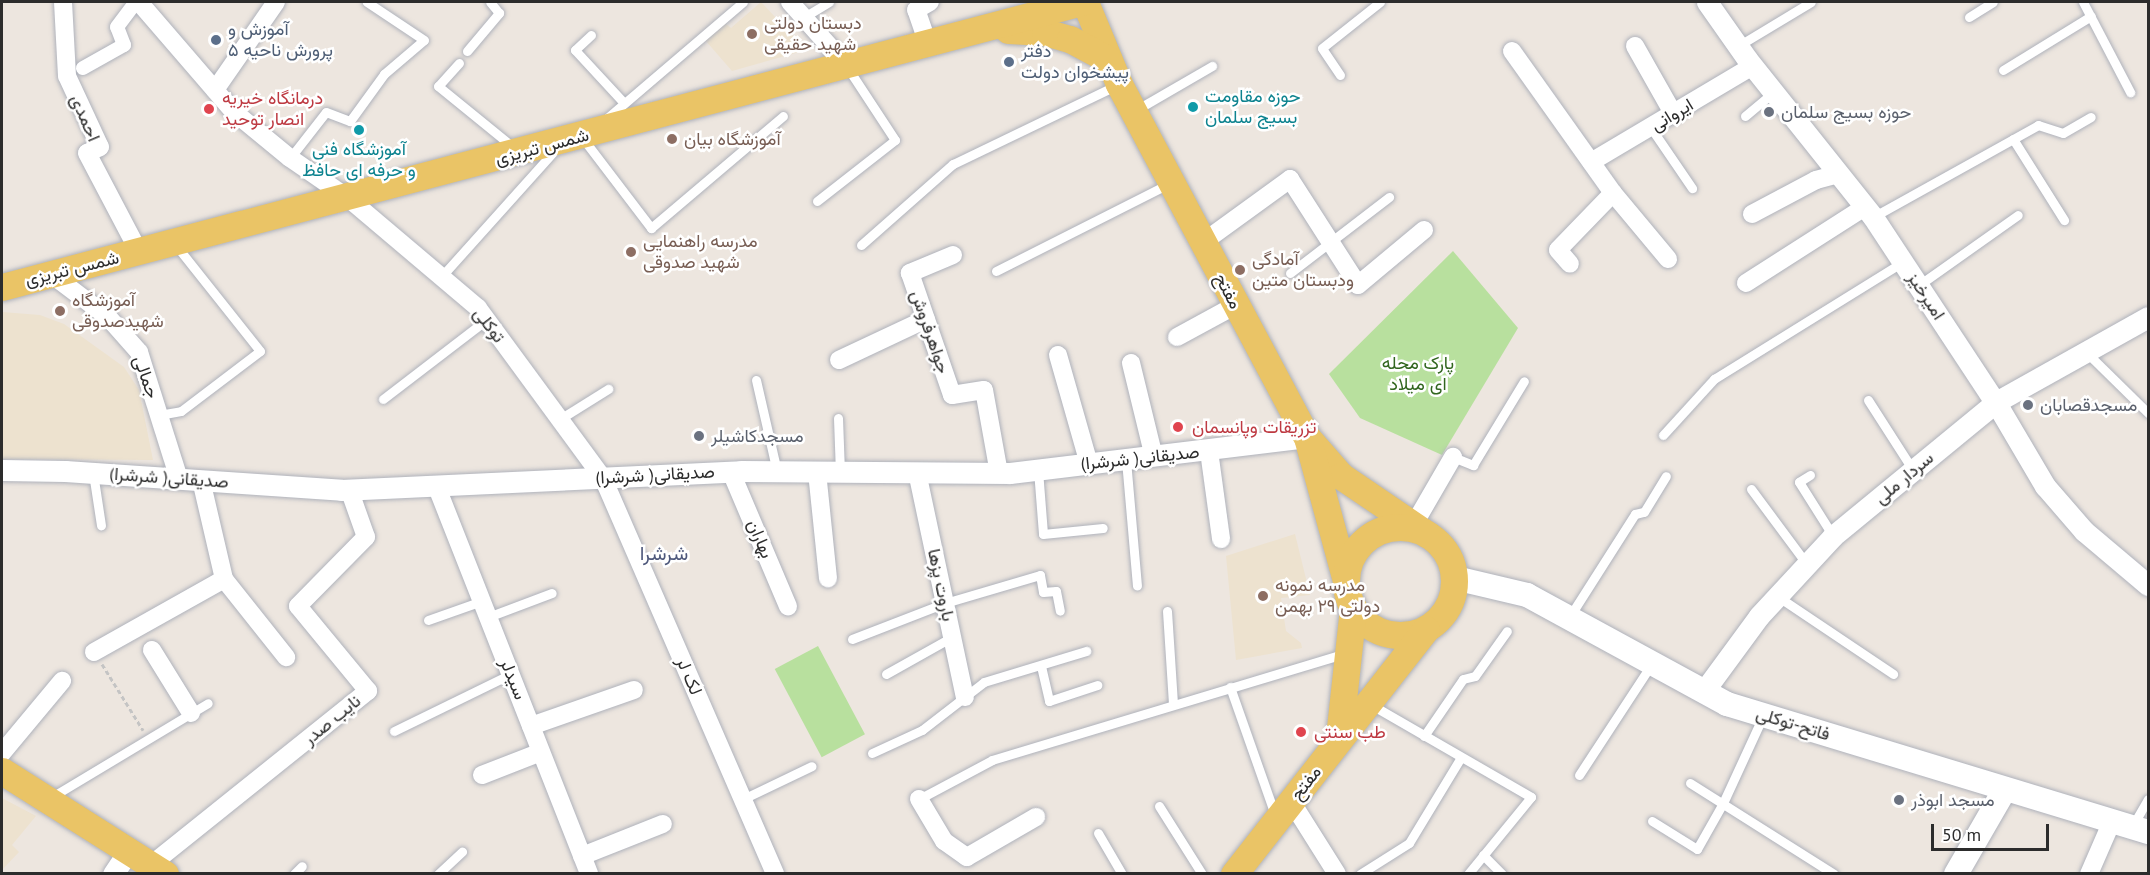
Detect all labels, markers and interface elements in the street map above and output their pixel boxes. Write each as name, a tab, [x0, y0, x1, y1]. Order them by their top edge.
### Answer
place label: دبستان دولتی شهید حقیقی	[764, 13, 862, 56]
place label: آموزش و پرورش ناحیه ۵	[228, 19, 333, 62]
marker: دبستان دولتی شهید حقیقی	[745, 27, 759, 41]
marker: آموزش و پرورش ناحیه ۵	[209, 33, 223, 47]
place label: دفتر پیشخوان دولت	[1021, 41, 1129, 84]
marker: دفتر پیشخوان دولت	[1002, 55, 1016, 69]
place label: حوزه مقاومت بسیج سلمان	[1205, 86, 1301, 128]
place label: درمانگاه خیریه انصار توحید	[222, 88, 323, 130]
street label: احمدی	[66, 91, 104, 145]
street label: ایروانی	[1647, 94, 1697, 136]
marker: درمانگاه خیریه انصار توحید	[200, 100, 218, 118]
marker: حوزه مقاومت بسیج سلمان	[1186, 100, 1200, 114]
place label: حوزه بسیج سلمان	[1781, 101, 1911, 123]
marker: حوزه بسیج سلمان	[1762, 105, 1776, 119]
marker: آموزشگاه فنی و حرفه ای حافظ	[352, 123, 366, 137]
street label: شمس تبریزی	[493, 124, 591, 170]
place label: آموزشگاه بیان	[684, 128, 781, 150]
marker: آموزشگاه بیان	[665, 132, 679, 146]
place label: آموزشگاه فنی و حرفه ای حافظ	[302, 139, 416, 182]
place label: مدرسه راهنمایی شهید صدوقی	[643, 231, 758, 274]
marker: مدرسه راهنمایی شهید صدوقی	[624, 245, 638, 259]
street label: شمس تبریزی	[23, 247, 121, 291]
place label: آمادگی ودبستان متین	[1252, 249, 1354, 292]
marker: آمادگی ودبستان متین	[1233, 263, 1247, 277]
street label: امیرخیز	[1903, 268, 1949, 324]
street label: مفتح	[1210, 269, 1246, 313]
street label: جواهرفروش	[906, 288, 954, 376]
place label: آموزشگاه شهیدصدوقی	[72, 290, 164, 332]
street label: توکلی	[469, 303, 509, 347]
marker: آموزشگاه شهیدصدوقی	[53, 304, 67, 318]
street label: جمالی	[128, 353, 164, 401]
park label: پارک محله ای میلاد	[1382, 353, 1454, 395]
place label: مسجدقصابان	[2040, 394, 2137, 416]
marker: مسجدقصابان	[2021, 398, 2035, 412]
place label: تزریقات وپانسمان	[1192, 416, 1316, 438]
marker: تزریقات وپانسمان	[1169, 418, 1187, 436]
place label: مسجدکاشیلر	[711, 425, 804, 447]
marker: مسجدکاشیلر	[692, 429, 706, 443]
street label: (شرشرا )صدیقانی	[1079, 441, 1201, 475]
street label: سردار ملی	[1870, 447, 1938, 509]
street label: (شرشرا )صدیقانی	[595, 461, 715, 489]
street label: (شرشرا )صدیقانی	[109, 463, 229, 493]
street label: بهاران	[742, 516, 778, 562]
district label: شرشرا	[640, 541, 688, 565]
street label: باروت پزها	[923, 547, 959, 623]
place label: مدرسه نمونه دولتی ۲۹ بهمن	[1275, 575, 1380, 618]
marker: مدرسه نمونه دولتی ۲۹ بهمن	[1256, 589, 1270, 603]
street label: لک لر	[671, 654, 707, 698]
street label: سیدلر	[495, 655, 531, 703]
street label: نایب صدر	[299, 690, 365, 750]
street label: فاتح-توکلی	[1753, 703, 1833, 745]
place label: طب سنتی	[1314, 721, 1386, 743]
marker: طب سنتی	[1292, 723, 1310, 741]
street label: مفتح	[1286, 762, 1326, 804]
place label: مسجد ابوذر	[1911, 789, 1995, 811]
marker: مسجد ابوذر	[1892, 793, 1906, 807]
scale bar	[1934, 812, 2052, 850]
text: 50 m	[1942, 823, 1981, 846]

